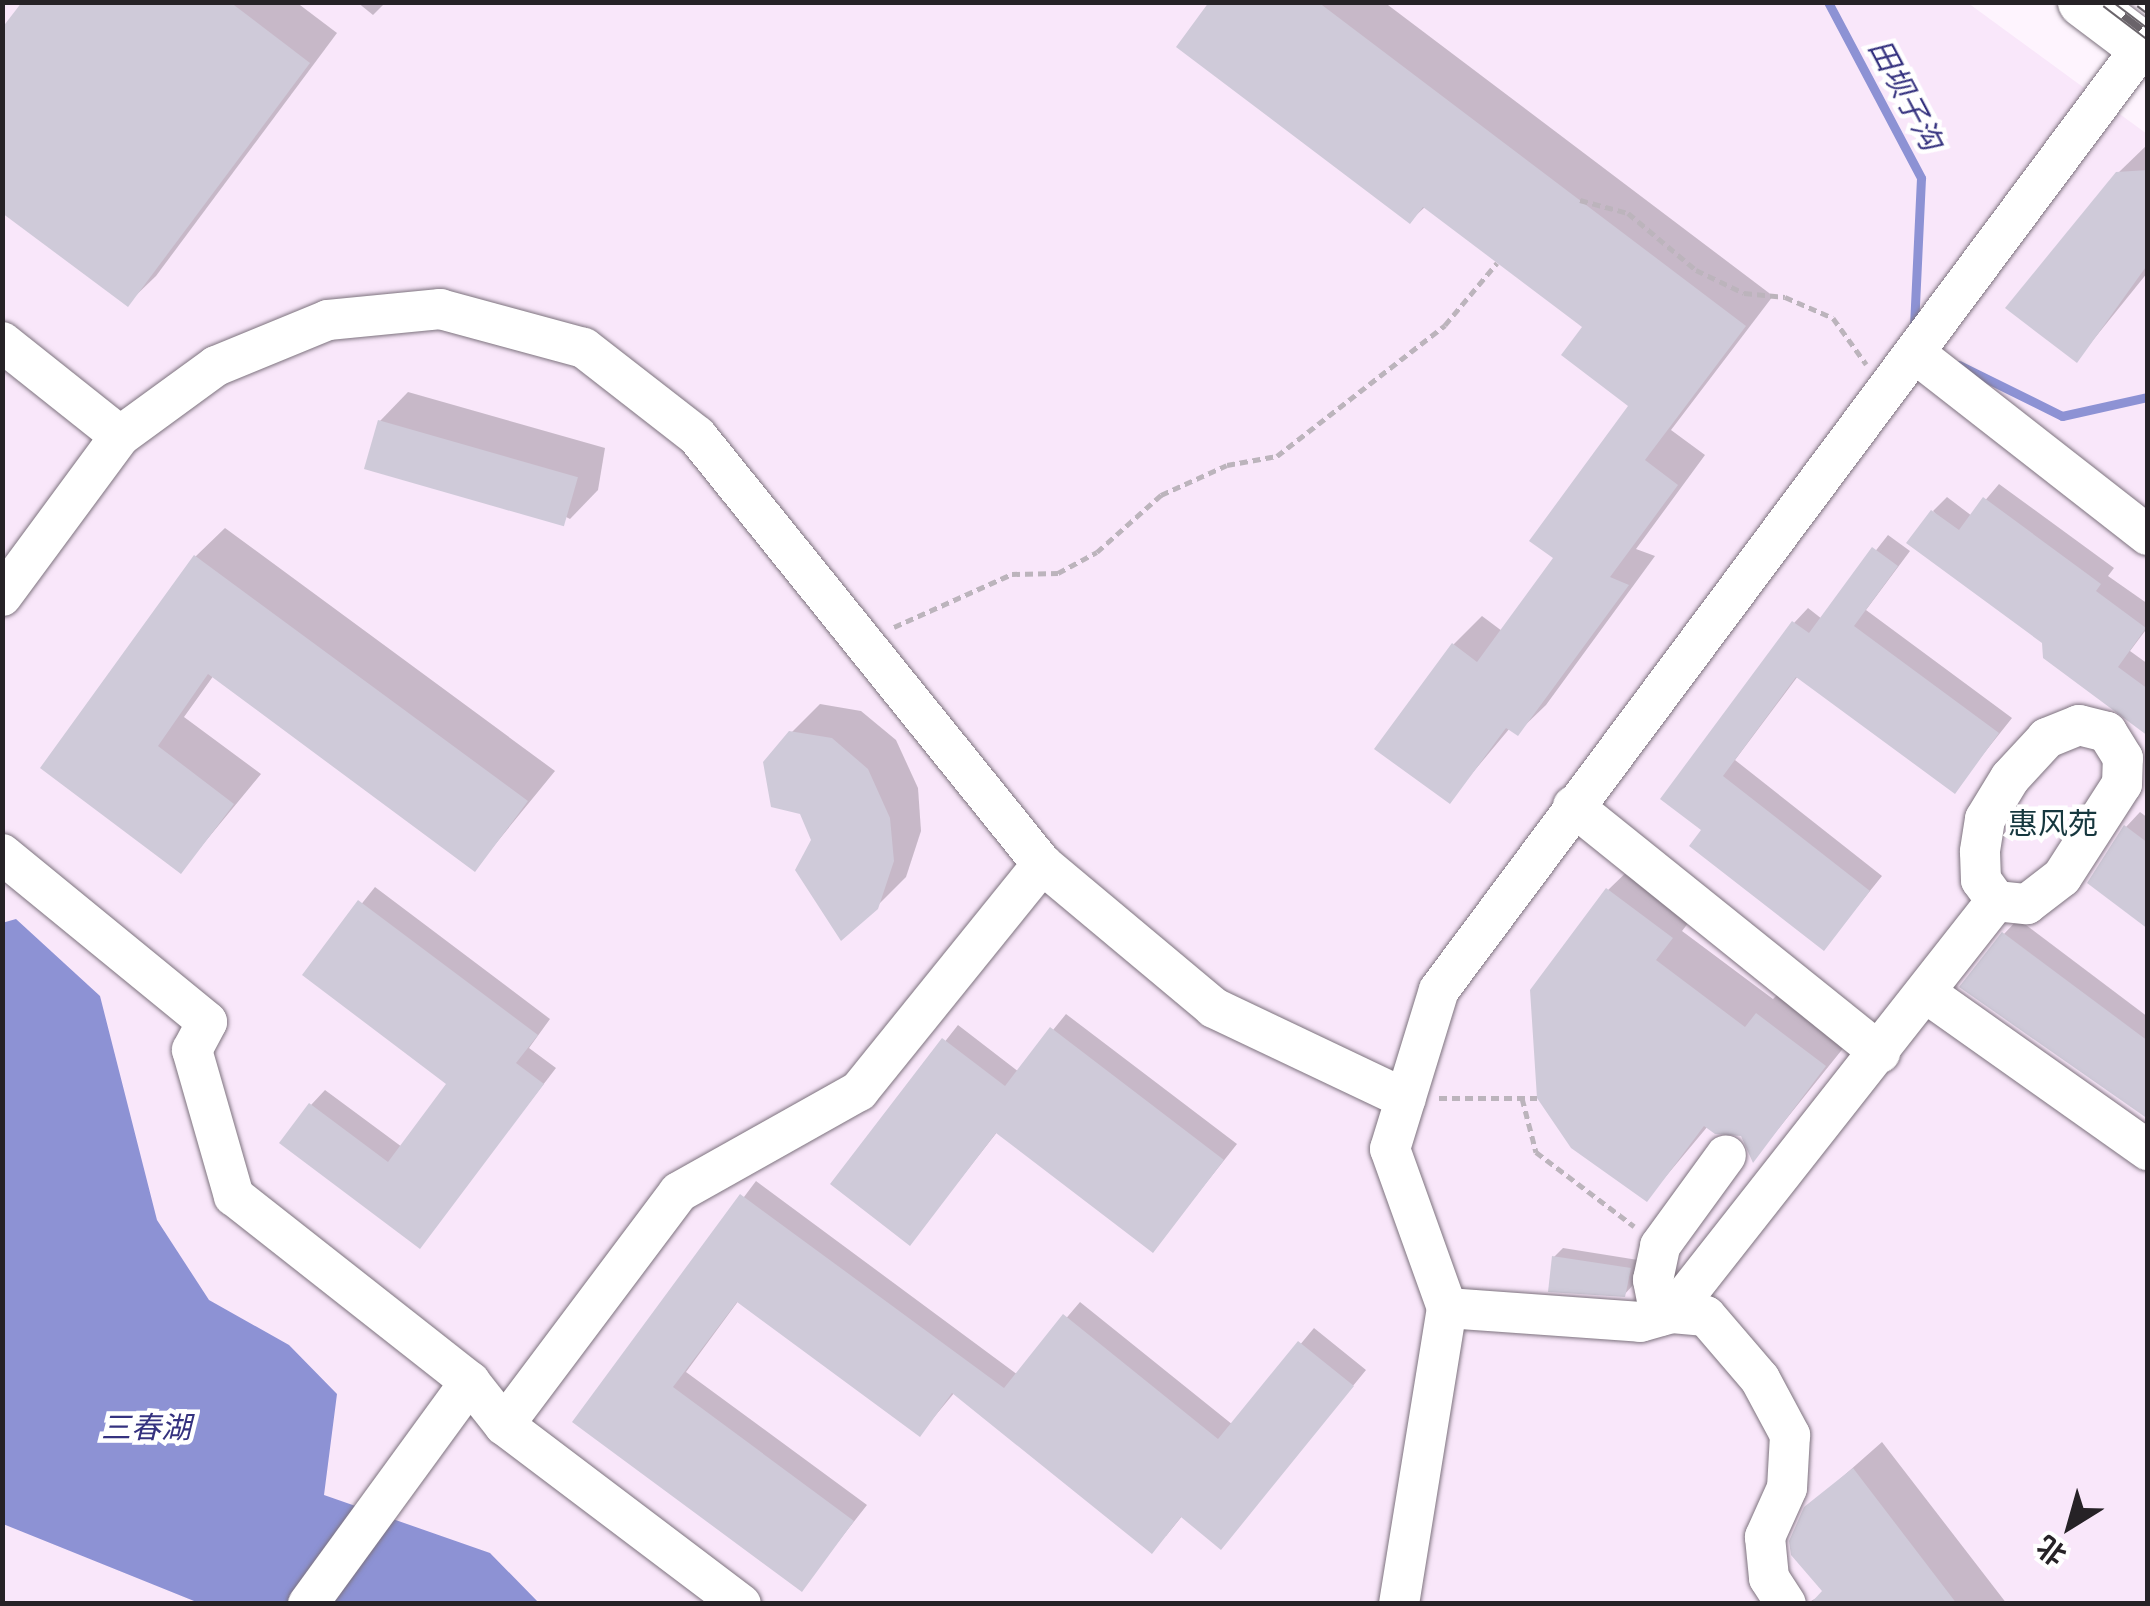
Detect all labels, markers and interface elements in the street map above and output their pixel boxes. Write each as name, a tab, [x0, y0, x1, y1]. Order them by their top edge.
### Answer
water label: 田坝子沟	[1861, 34, 1949, 156]
district label: 惠风苑	[2008, 806, 2098, 842]
water label: 三春湖	[101, 1410, 191, 1446]
north arrow	[2020, 1476, 2120, 1576]
text: 北	[2031, 1529, 2073, 1572]

